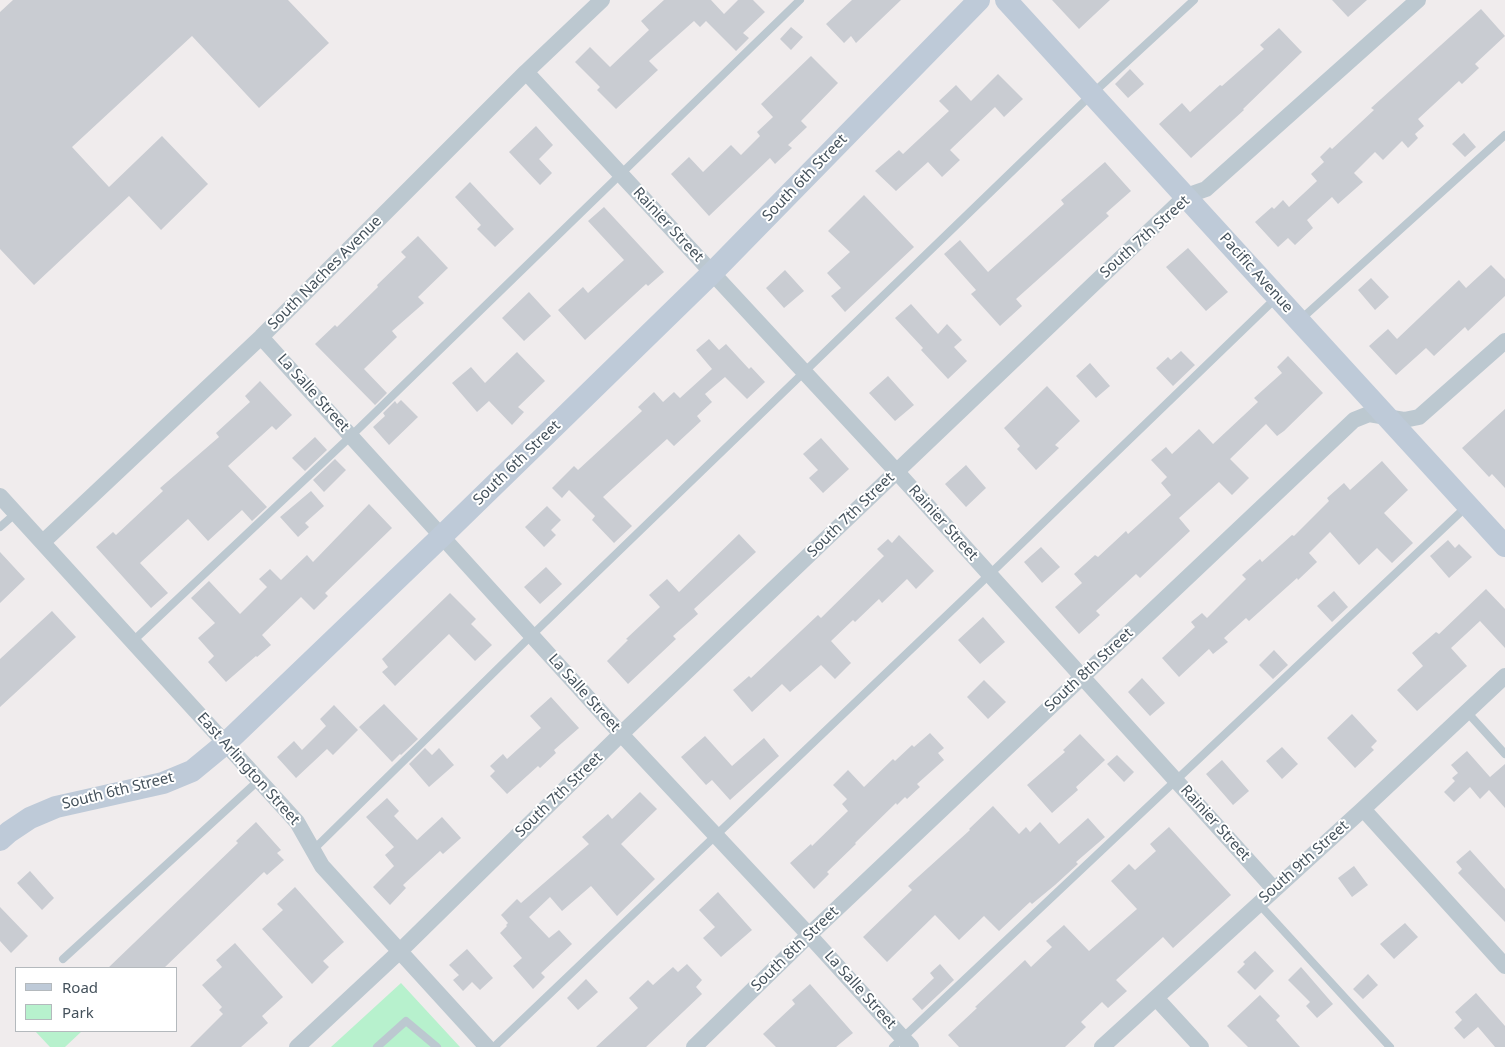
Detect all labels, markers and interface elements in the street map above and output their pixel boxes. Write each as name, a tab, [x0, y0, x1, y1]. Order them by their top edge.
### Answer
street label: South 6th Street	[759, 131, 851, 225]
street label: Rainier Street	[629, 184, 707, 266]
street label: South 7th Street	[1097, 192, 1193, 282]
street label: South Naches Avenue	[264, 212, 386, 334]
street label: Pacific Avenue	[1215, 229, 1297, 317]
street label: La Salle Street	[273, 350, 353, 436]
street label: South 6th Street	[470, 417, 564, 509]
street label: South 7th Street	[804, 469, 898, 561]
street label: Rainier Street	[904, 482, 982, 564]
street label: South 8th Street	[1041, 624, 1137, 716]
street label: La Salle Street	[544, 650, 624, 736]
street label: East Arlington Street	[193, 709, 303, 829]
street label: South 7th Street	[512, 749, 606, 841]
street label: South 6th Street	[60, 768, 176, 814]
street label: Rainier Street	[1176, 782, 1254, 864]
street label: South 9th Street	[1256, 817, 1352, 907]
street label: South 8th Street	[748, 903, 842, 995]
street label: La Salle Street	[820, 947, 900, 1033]
legend	[15, 967, 178, 1032]
text: Road	[62, 977, 98, 997]
text: Park	[62, 1002, 94, 1022]

